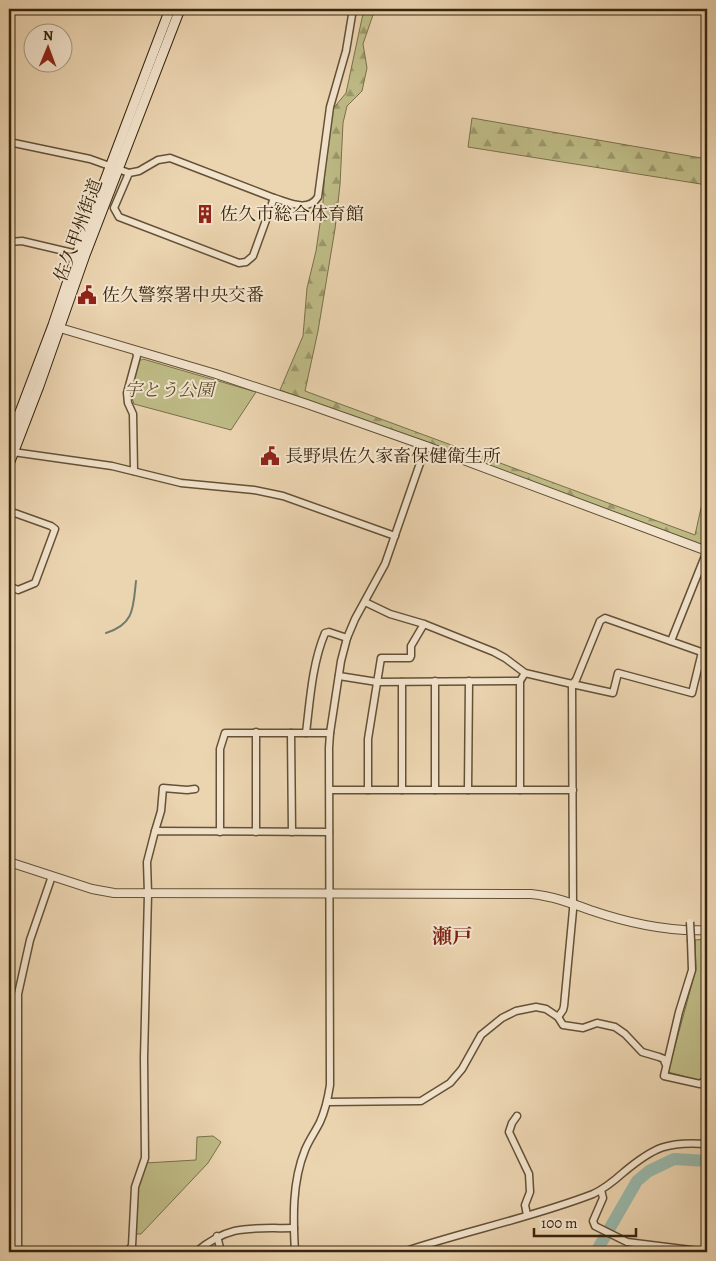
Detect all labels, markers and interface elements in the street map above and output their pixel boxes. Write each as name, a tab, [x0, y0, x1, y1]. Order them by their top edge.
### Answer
north arrow	[22, 22, 72, 72]
text: N	[43, 26, 53, 45]
street label: 佐久甲州街道	[48, 175, 108, 285]
place label: 佐久市総合体育館	[220, 202, 364, 226]
building icon: 佐久市総合体育館	[194, 203, 216, 225]
place label: 佐久警察署中央交番	[102, 283, 264, 307]
public building icon: 佐久警察署中央交番	[76, 284, 98, 306]
park label: 宇とう公園	[124, 378, 217, 402]
place label: 長野県佐久家畜保健衛生所	[285, 444, 501, 468]
public building icon: 長野県佐久家畜保健衛生所	[259, 445, 281, 467]
district label: 瀬戸	[432, 923, 472, 950]
scale bar	[534, 1206, 636, 1238]
text: 100 m	[541, 1213, 578, 1233]

